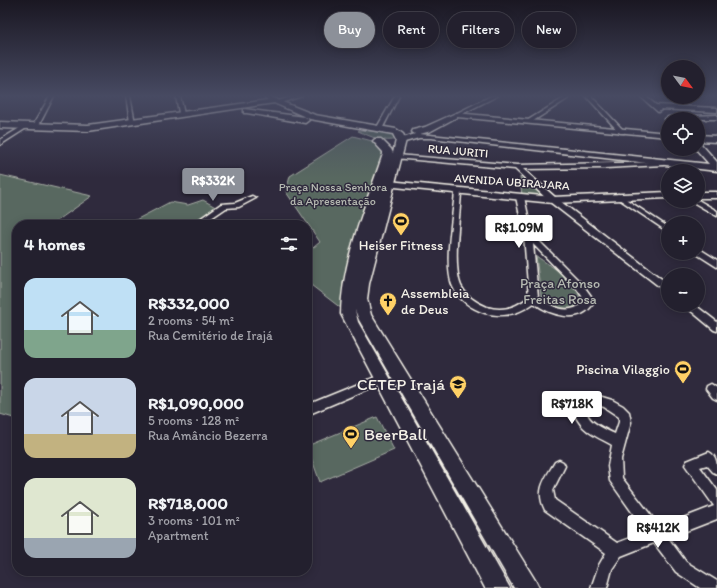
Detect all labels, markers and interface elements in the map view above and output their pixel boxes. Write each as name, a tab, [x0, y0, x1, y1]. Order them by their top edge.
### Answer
chip: Buy	[324, 12, 375, 48]
chip: Rent	[383, 12, 439, 48]
chip: Filters	[447, 12, 514, 48]
chip: New	[522, 12, 576, 48]
north arrow	[661, 60, 705, 104]
map controls	[661, 60, 705, 312]
button: locate	[661, 112, 705, 156]
street label: RUA JURITI	[427, 141, 489, 161]
button: layers	[661, 164, 705, 208]
pin: R$332K	[180, 168, 246, 202]
street label: AVENIDA UBIRAJARA	[454, 171, 571, 193]
text: R$332K	[191, 173, 235, 188]
park label: Praça Nossa Senhora da Apresentação	[279, 180, 388, 208]
sports icon: Heiser Fitness	[391, 211, 411, 236]
pin: R$1.09M	[482, 215, 556, 249]
button: +	[661, 216, 705, 260]
text: R$1.09M	[495, 220, 543, 235]
icon: filters	[278, 233, 300, 255]
text: 4 homes	[24, 234, 85, 254]
place label: Heiser Fitness	[359, 237, 443, 254]
button: −	[661, 268, 705, 312]
park label: Praça Afonso Freitas Rosa	[520, 275, 600, 308]
place label: Assembleia de Deus	[401, 285, 470, 318]
church icon: Assembleia de Deus	[378, 291, 398, 316]
text: R$332,000	[148, 293, 230, 313]
icon: home	[56, 294, 104, 342]
text: 2 rooms · 54 m²	[148, 313, 234, 328]
text: Rua Cemitério de Irajá	[148, 328, 273, 343]
sports icon: Piscina Vilaggio	[673, 359, 693, 384]
place label: Piscina Vilaggio	[576, 361, 670, 378]
place label: CETEP Irajá	[357, 374, 445, 394]
school or university icon: CETEP Irajá	[448, 374, 468, 399]
pin: R$718K	[539, 391, 605, 425]
text: R$1,090,000	[148, 393, 244, 413]
icon: home	[56, 394, 104, 442]
text: R$718K	[551, 396, 593, 411]
text: 5 rooms · 128 m²	[148, 413, 239, 428]
sports icon: BeerBall	[341, 424, 361, 449]
place label: BeerBall	[364, 424, 427, 444]
text: Rua Amâncio Bezerra	[148, 428, 268, 443]
text: R$718,000	[148, 493, 228, 513]
icon: home	[56, 494, 104, 542]
text: 3 rooms · 101 m²	[148, 513, 240, 528]
pin: R$412K	[625, 515, 691, 549]
text: R$412K	[636, 520, 680, 535]
text: Apartment	[148, 528, 209, 543]

